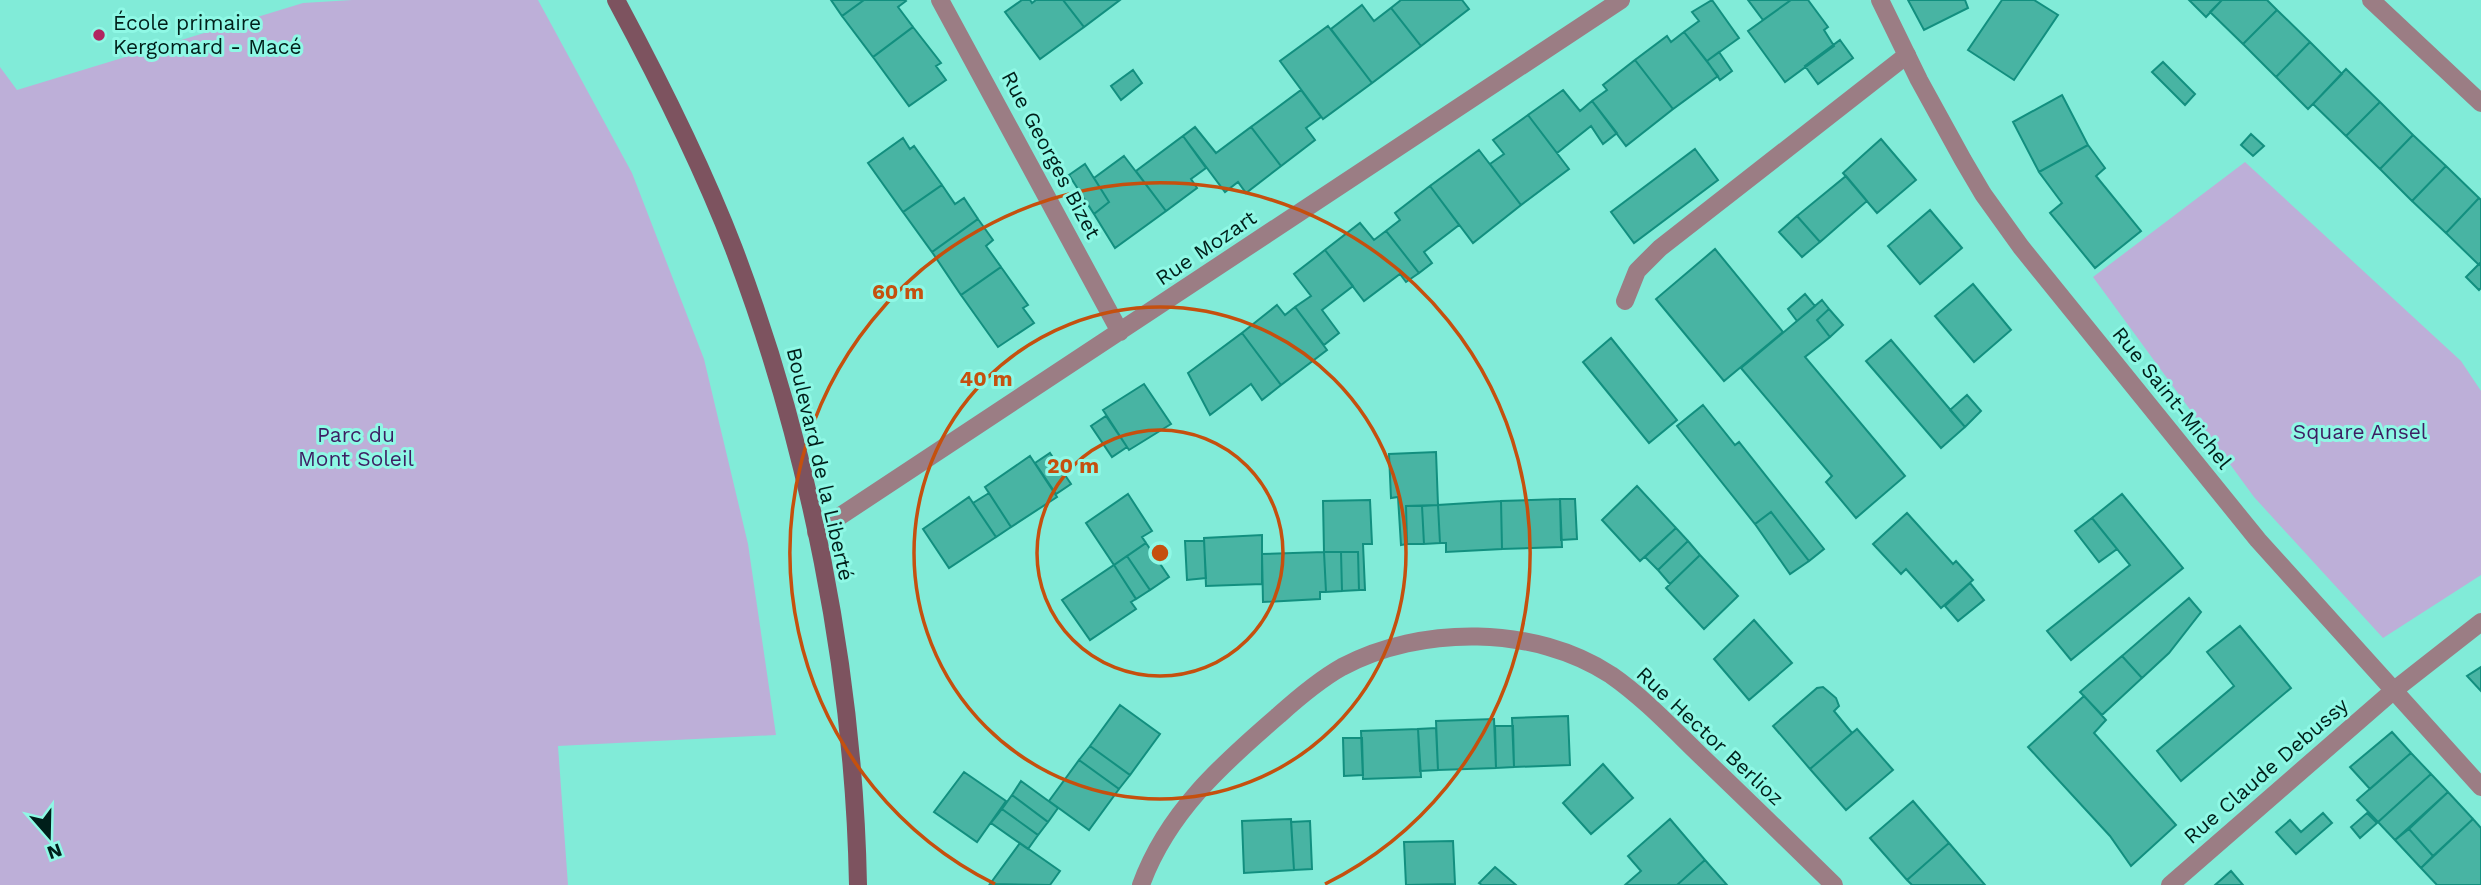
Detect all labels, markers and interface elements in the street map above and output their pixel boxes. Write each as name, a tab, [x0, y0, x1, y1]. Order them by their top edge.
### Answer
place label: École primaire Kergomard - Macé	[113, 10, 302, 59]
marker: École primaire Kergomard - Macé	[91, 27, 107, 43]
street label: Rue Georges Bizet	[997, 67, 1106, 243]
street label: Rue Mozart	[1151, 205, 1261, 290]
text: 60 m	[872, 279, 924, 304]
street label: Rue Saint-Michel	[2107, 322, 2238, 474]
street label: Boulevard de la Liberté	[782, 345, 859, 583]
text: 40 m	[960, 366, 1012, 391]
park label: Square Ansel	[2293, 419, 2428, 444]
park label: Parc du Mont Soleil	[298, 422, 414, 471]
text: 20 m	[1047, 453, 1099, 478]
centre of rings	[1148, 541, 1172, 565]
street label: Rue Hector Berlioz	[1632, 661, 1789, 810]
street label: Rue Claude Debussy	[2178, 692, 2353, 849]
north arrow	[14, 801, 84, 871]
text: N	[44, 838, 65, 865]

